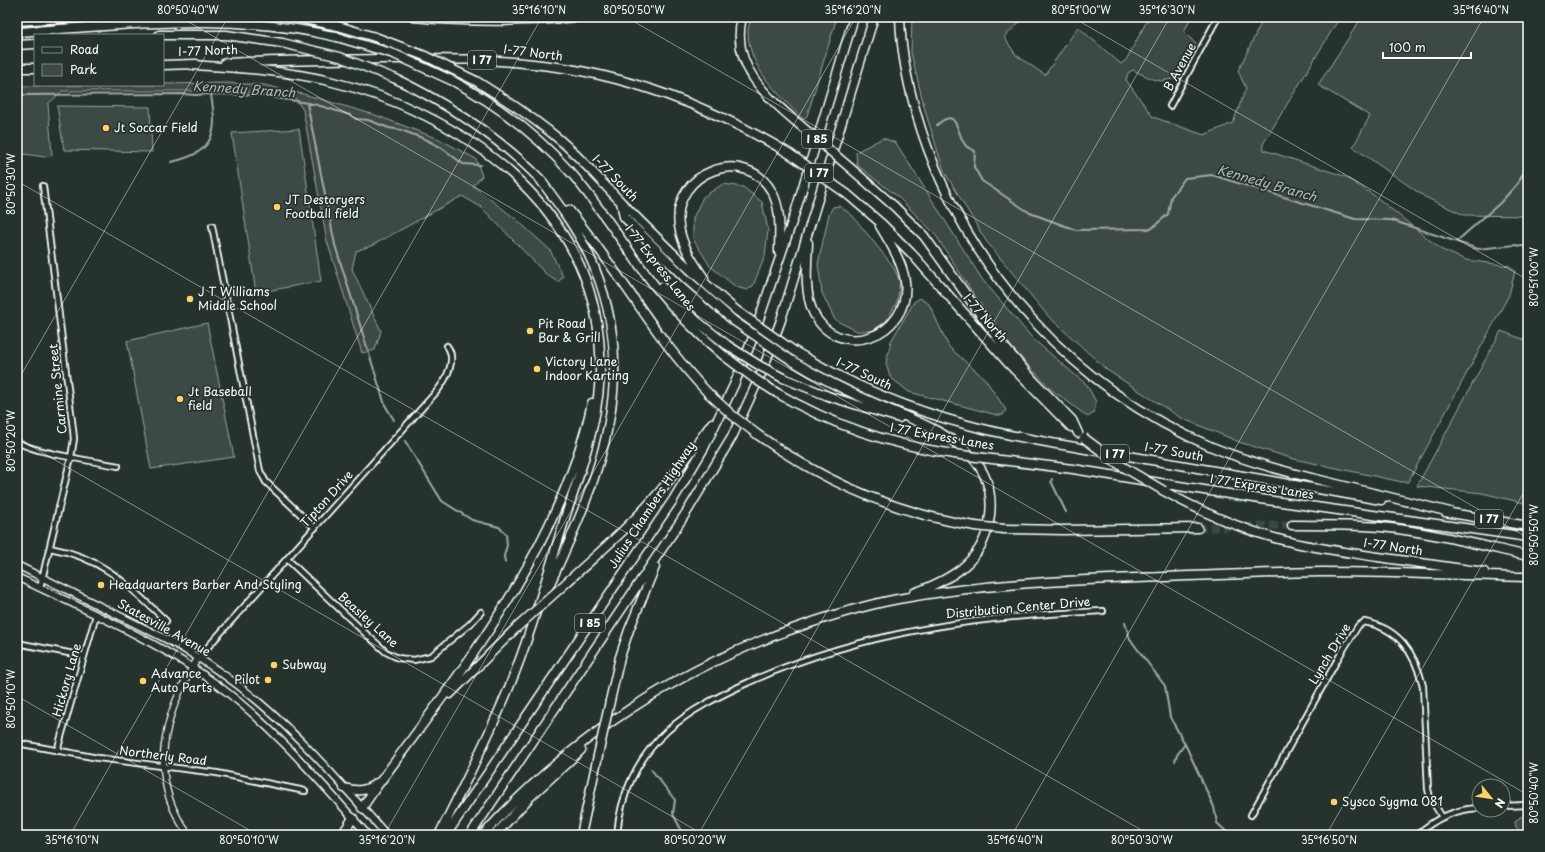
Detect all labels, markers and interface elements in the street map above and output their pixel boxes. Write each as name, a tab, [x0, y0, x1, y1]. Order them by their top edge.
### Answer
text: 80°50'40"W	[157, 2, 220, 17]
text: 35°16'10"N	[512, 2, 566, 17]
text: 80°50'50"W	[603, 2, 665, 17]
text: 35°16'20"N	[825, 2, 882, 17]
text: 80°51'00"W	[1051, 2, 1111, 17]
text: 35°16'30"N	[1139, 2, 1195, 17]
text: 35°16'40"N	[1453, 2, 1509, 17]
legend	[34, 34, 164, 86]
scale bar	[1383, 34, 1471, 60]
text: 100 m	[1389, 38, 1426, 56]
street label: I-77 North	[502, 39, 564, 65]
street label: B Avenue	[1158, 39, 1200, 94]
text: Road	[70, 40, 99, 58]
street label: I-77 North	[178, 40, 238, 60]
road number: I 77	[468, 51, 496, 69]
text: Park	[70, 60, 97, 78]
water label: Kennedy Branch	[192, 75, 296, 102]
place label: Jt Soccar Field	[114, 118, 198, 136]
marker: Jt Soccar Field	[101, 123, 111, 133]
road number: I 85	[802, 130, 832, 148]
street label: I-77 South	[589, 150, 643, 205]
text: 80°50'30"W	[3, 152, 18, 215]
water label: Kennedy Branch	[1215, 159, 1319, 206]
road number: I 77	[805, 164, 833, 182]
place label: JT Destoryers Football field	[285, 190, 366, 222]
marker: JT Destoryers Football field	[272, 202, 282, 212]
street label: I 77 Express Lanes	[621, 220, 701, 315]
text: 80°51'00"W	[1526, 247, 1541, 307]
place label: J T Williams Middle School	[198, 282, 277, 314]
street label: I-77 North	[959, 289, 1012, 346]
marker: J T Williams Middle School	[185, 294, 195, 304]
place label: Pit Road Bar & Grill	[538, 314, 600, 346]
marker: Pit Road Bar & Grill	[525, 326, 535, 336]
street label: Carmine Street	[43, 343, 71, 435]
place label: Victory Lane Indoor Karting	[545, 352, 629, 384]
street label: I-77 South	[834, 352, 895, 394]
marker: Victory Lane Indoor Karting	[532, 364, 542, 374]
place label: Jt Baseball field	[188, 382, 252, 414]
marker: Jt Baseball field	[175, 394, 185, 404]
text: 80°50'20"W	[3, 409, 18, 472]
street label: I 77 Express Lanes	[889, 418, 996, 454]
street label: Julius Chambers Highway	[603, 437, 699, 572]
street label: I-77 South	[1143, 437, 1205, 465]
road number: I 77	[1101, 445, 1129, 463]
street label: Tipton Drive	[296, 466, 357, 531]
street label: I 77 Express Lanes	[1209, 469, 1316, 503]
text: 80°50'50"W	[1526, 504, 1541, 566]
road number: I 77	[1475, 510, 1503, 528]
street label: I-77 North	[1362, 533, 1424, 559]
place label: Headquarters Barber And Styling	[109, 575, 302, 593]
marker: Headquarters Barber And Styling	[96, 580, 106, 590]
street label: Beasley Lane	[335, 587, 403, 651]
street label: Distribution Center Drive	[945, 592, 1091, 622]
street label: Statesville Avenue	[115, 594, 215, 660]
road number: I 85	[575, 614, 605, 632]
street label: Lynch Drive	[1304, 620, 1354, 687]
street label: Hickory Lane	[47, 641, 85, 719]
place label: Subway	[282, 655, 327, 673]
marker: Subway	[269, 660, 279, 670]
place label: Advance Auto Parts	[151, 664, 212, 696]
text: 80°50'10"W	[3, 668, 18, 729]
place label: Pilot	[234, 670, 260, 688]
marker: Pilot	[263, 675, 273, 685]
marker: Advance Auto Parts	[138, 676, 148, 686]
street label: Northerly Road	[118, 741, 208, 769]
text: 80°50'40"W	[1526, 761, 1541, 824]
north arrow	[1471, 778, 1511, 818]
place label: Sysco Sygma 081	[1342, 792, 1443, 810]
text: N	[1490, 795, 1510, 812]
marker: Sysco Sygma 081	[1329, 797, 1339, 807]
text: 35°16'10"N	[45, 832, 99, 847]
text: 80°50'10"W	[219, 832, 280, 847]
text: 35°16'20"N	[359, 832, 416, 847]
text: 80°50'20"W	[664, 832, 727, 847]
text: 35°16'40"N	[987, 832, 1043, 847]
text: 80°50'30"W	[1111, 832, 1174, 847]
text: 35°16'50"N	[1301, 832, 1357, 847]

